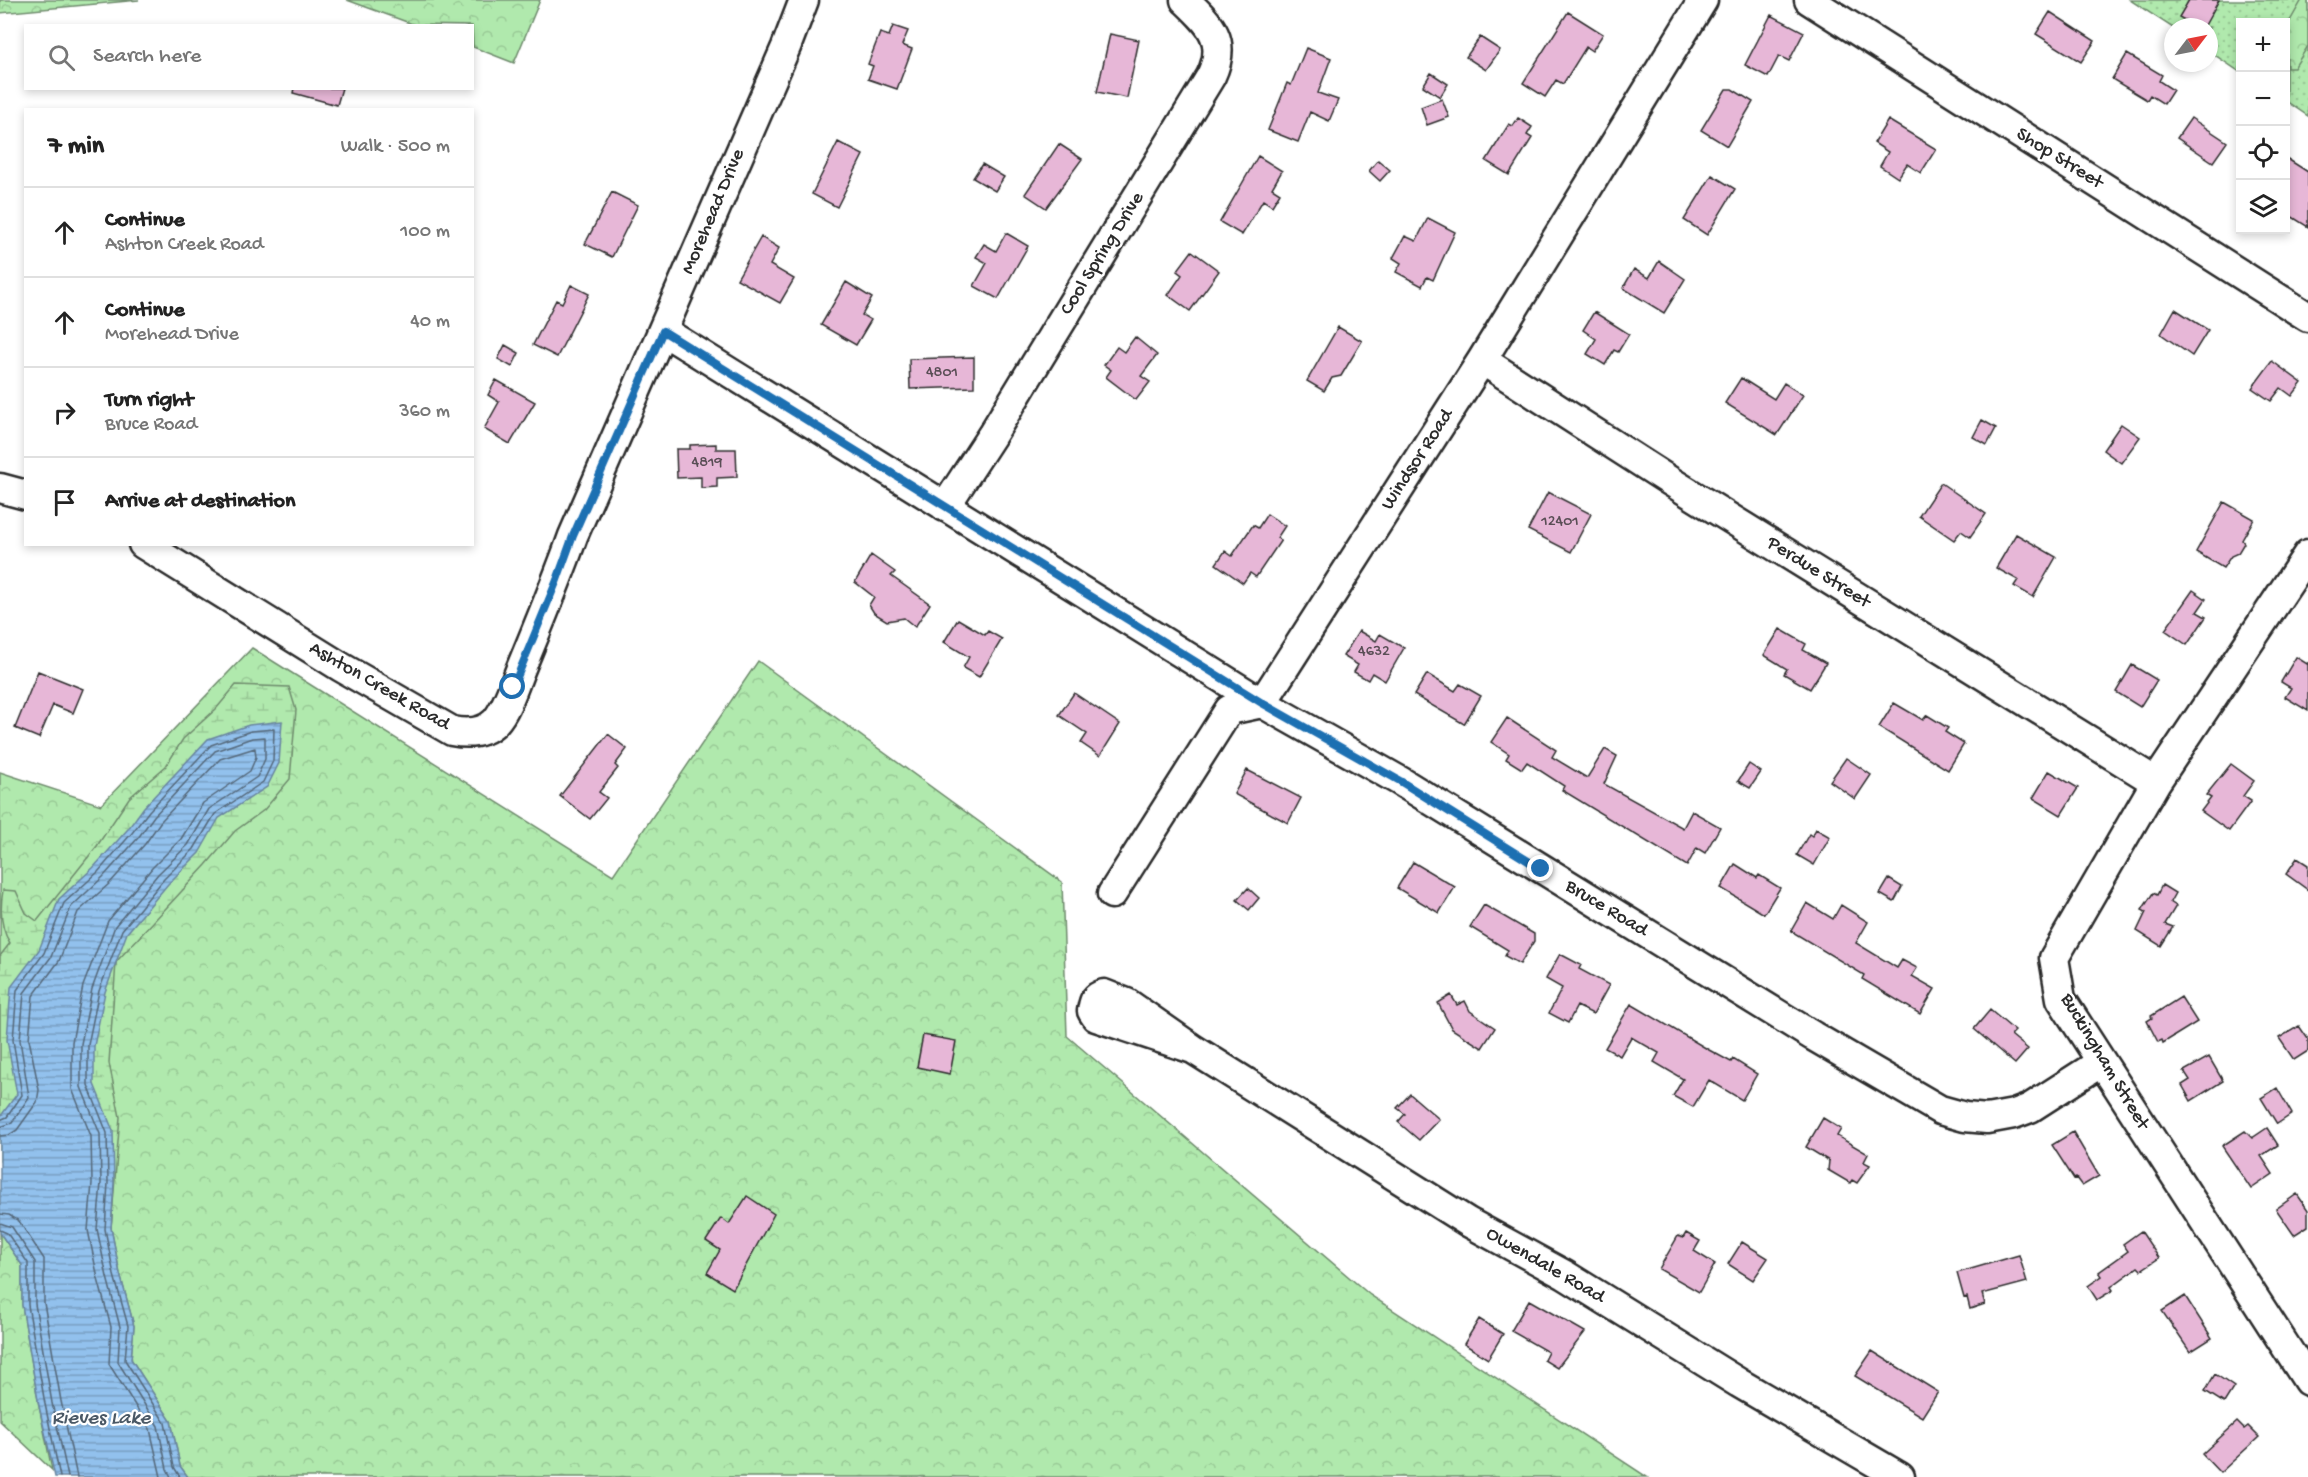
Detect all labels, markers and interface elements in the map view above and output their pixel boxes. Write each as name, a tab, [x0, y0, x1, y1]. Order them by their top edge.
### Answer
north arrow	[2164, 18, 2218, 72]
map controls	[2236, 18, 2290, 234]
button: +	[2236, 18, 2290, 72]
search box	[24, 24, 474, 90]
icon: search	[45, 41, 78, 74]
text: Search here	[93, 44, 201, 70]
button: −	[2236, 72, 2290, 126]
street label: Shop Street	[2011, 123, 2108, 196]
button: locate	[2236, 126, 2290, 180]
text: 7 min	[48, 132, 104, 163]
text: Walk · 500 m	[341, 136, 450, 159]
street label: Morehead Drive	[677, 145, 751, 278]
button: layers	[2236, 180, 2290, 234]
street label: Cool Spring Drive	[1056, 188, 1150, 320]
text: Continue	[105, 208, 185, 234]
icon: ahead	[48, 216, 81, 249]
text: 100 m	[400, 221, 450, 244]
text: Ashton Creek Road	[105, 234, 264, 257]
text: Continue	[105, 298, 185, 324]
icon: ahead	[48, 306, 81, 339]
text: 40 m	[410, 311, 450, 334]
text: Morehead Drive	[105, 324, 239, 347]
house number: 4801	[926, 364, 958, 383]
text: Turn right	[105, 388, 193, 414]
icon: right	[48, 396, 81, 429]
text: 360 m	[399, 401, 450, 424]
street label: Windsor Road	[1377, 403, 1460, 515]
text: Bruce Road	[105, 414, 197, 437]
house number: 4819	[692, 454, 722, 473]
icon: arrive	[48, 486, 81, 519]
text: Arrive at destination	[105, 489, 295, 515]
house number: 12401	[1540, 513, 1579, 532]
street label: Perdue Street	[1761, 531, 1876, 615]
street label: Ashton Creek Road	[305, 637, 455, 738]
house number: 4632	[1358, 643, 1390, 662]
route start	[499, 673, 525, 699]
route end	[1527, 855, 1553, 881]
street label: Bruce Road	[1560, 875, 1653, 944]
street label: Buckingham Street	[2054, 989, 2155, 1136]
street label: Owendale Road	[1482, 1223, 1610, 1310]
water label: Rieves Lake	[52, 1407, 152, 1432]

